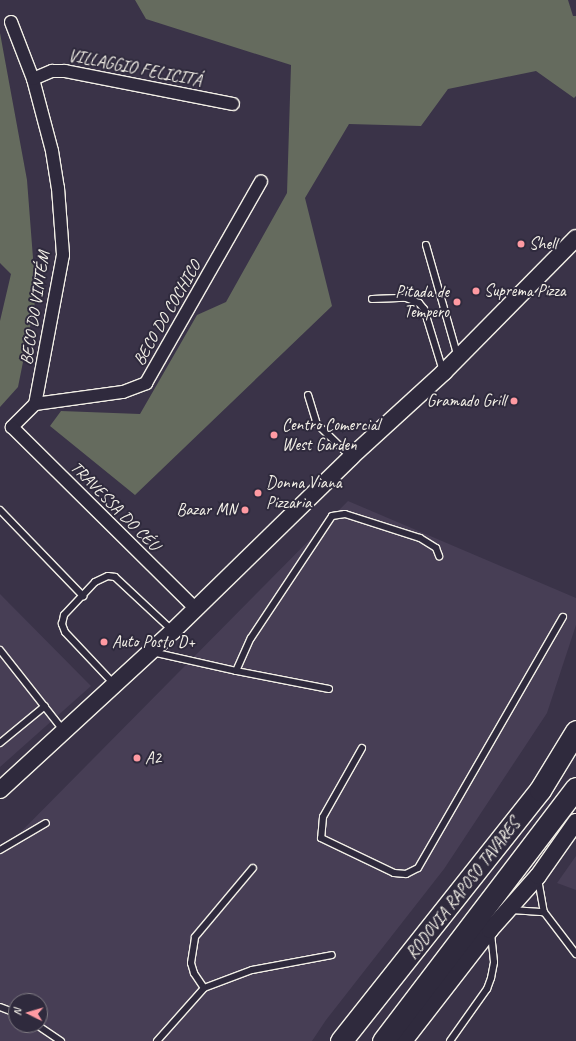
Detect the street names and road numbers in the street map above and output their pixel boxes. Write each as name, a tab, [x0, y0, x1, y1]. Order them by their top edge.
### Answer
street label: VILLAGGIO FELICITÁ	[67, 45, 203, 91]
street label: BECO DO VINTÉM	[16, 250, 54, 366]
street label: BECO DO COCHICO	[129, 257, 205, 369]
street label: TRAVESSA DO CÉU	[66, 457, 164, 555]
street label: RODOVIA RAPOSO TAVARES	[402, 815, 524, 963]

